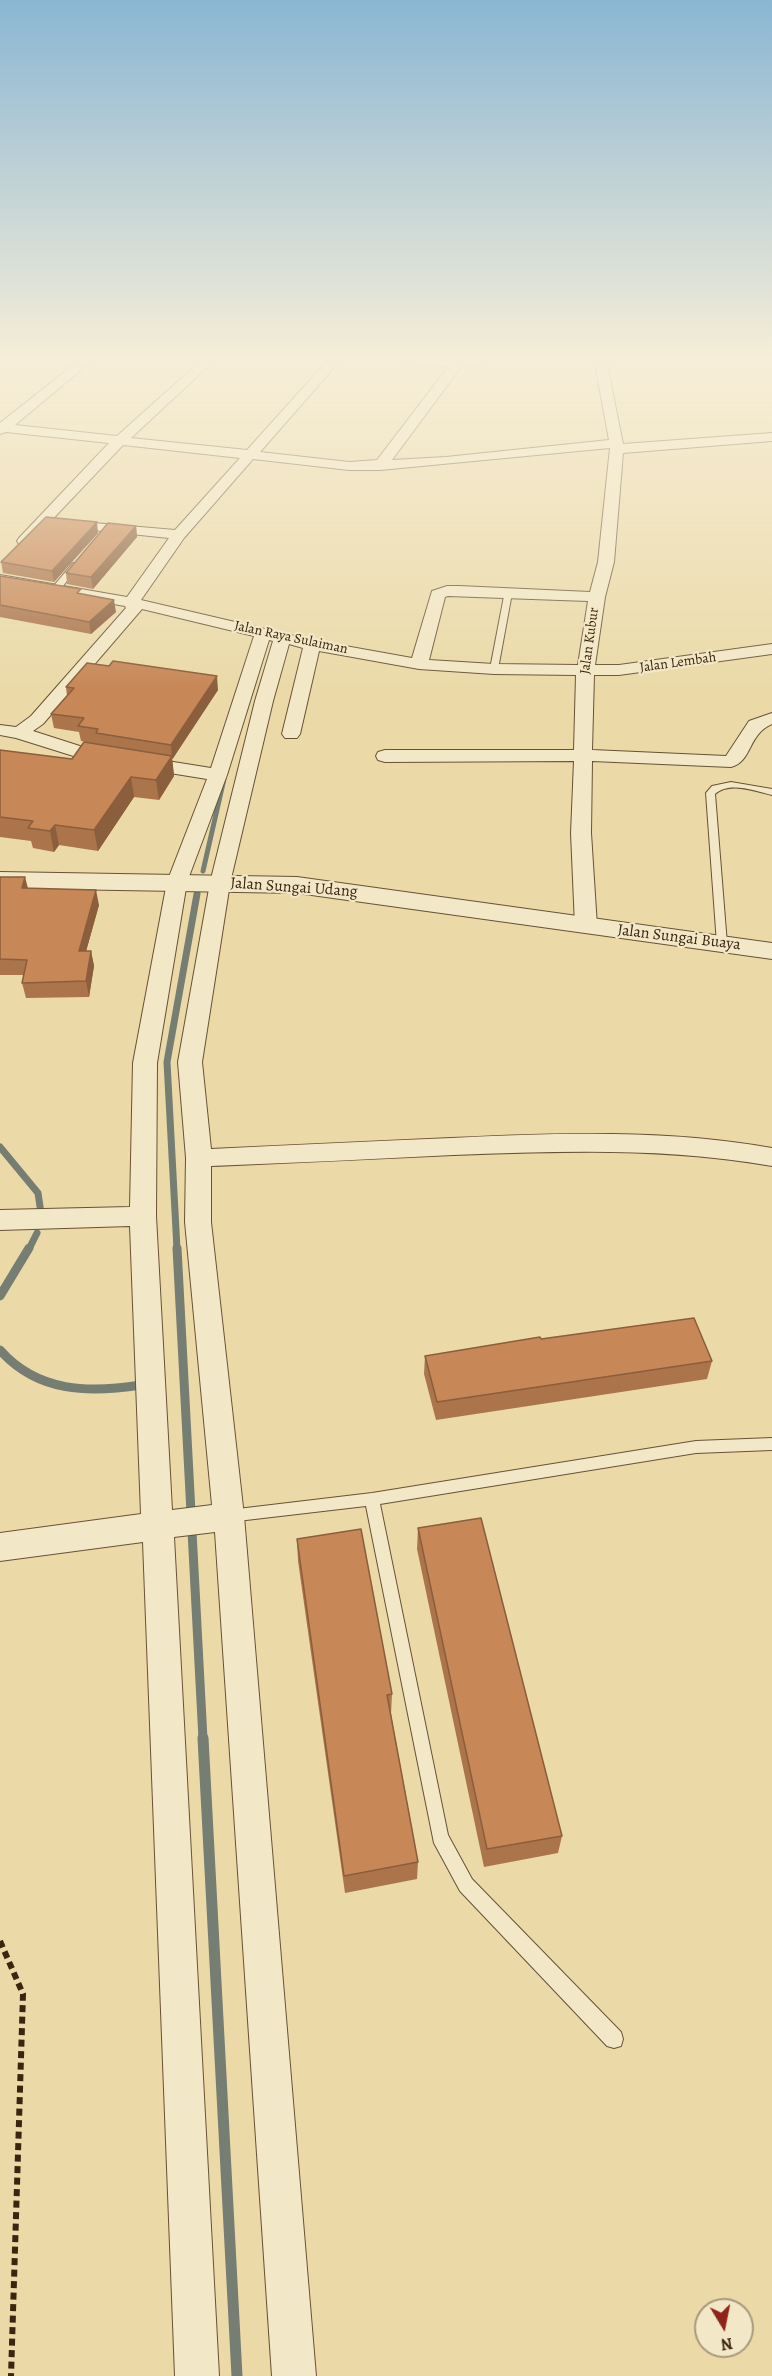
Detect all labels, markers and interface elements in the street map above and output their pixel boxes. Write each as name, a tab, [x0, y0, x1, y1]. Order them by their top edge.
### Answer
street label: Jalan Kubur	[577, 607, 603, 675]
street label: Jalan Raya Sulaiman	[233, 618, 349, 658]
street label: Jalan Lembah	[639, 649, 717, 677]
street label: Jalan Sungai Udang	[230, 874, 358, 902]
street label: Jalan Sungai Buaya	[616, 921, 742, 955]
north arrow	[694, 2298, 754, 2358]
text: N	[719, 2332, 734, 2356]

